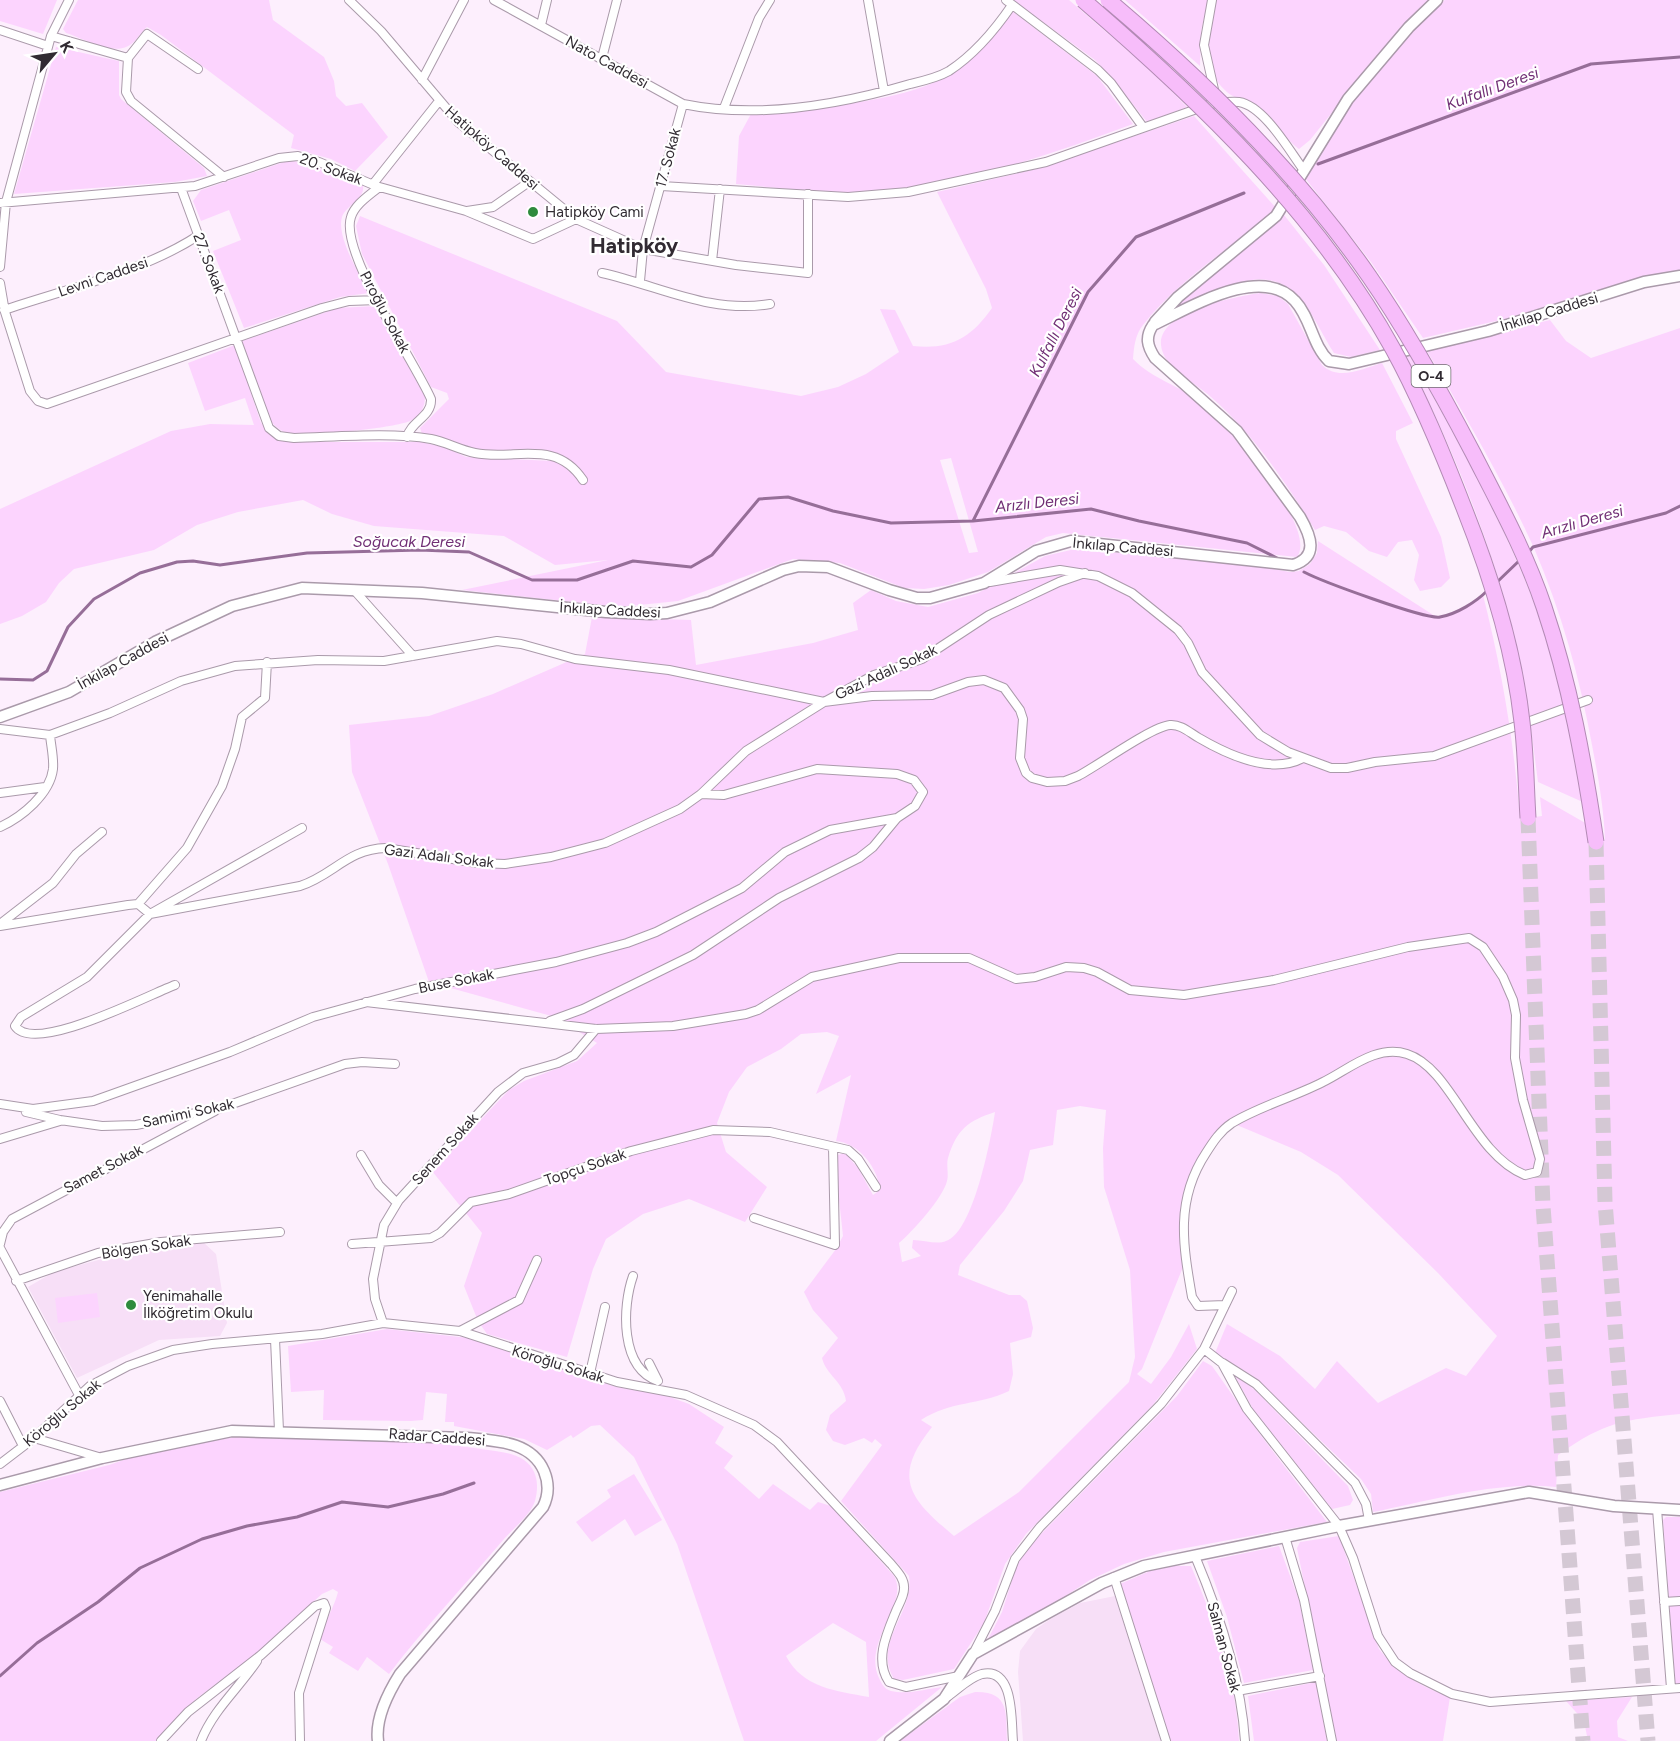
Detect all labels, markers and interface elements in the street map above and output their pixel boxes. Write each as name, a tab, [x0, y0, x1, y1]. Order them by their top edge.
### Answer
north arrow	[24, 24, 84, 84]
street label: Nato Caddesi	[562, 32, 652, 92]
text: K	[56, 38, 78, 57]
water label: Kulfallı Deresi	[1443, 63, 1541, 114]
street label: Hatipköy Caddesi	[441, 102, 543, 194]
street label: 17. Sokak	[651, 126, 685, 190]
street label: 20. Sokak	[297, 149, 365, 189]
place label: Hatipköy Cami	[545, 203, 644, 221]
marker: Hatipköy Cami	[526, 205, 540, 219]
street label: 27. Sokak	[189, 230, 229, 296]
district label: Hatipköy	[590, 233, 679, 258]
street label: Levni Caddesi	[56, 253, 150, 301]
street label: Pıroğlu Sokak	[356, 268, 414, 357]
water label: Kulfallı Deresi	[1025, 284, 1086, 380]
street label: İnkılap Caddesi	[1498, 289, 1600, 335]
road number: O-4	[1412, 365, 1450, 387]
water label: Arızlı Deresi	[993, 489, 1080, 516]
water label: Arızlı Deresi	[1538, 501, 1626, 543]
water label: Soğucak Deresi	[353, 532, 465, 551]
street label: İnkılap Caddesi	[1072, 534, 1174, 560]
street label: İnkılap Caddesi	[559, 598, 661, 622]
street label: İnkılap Caddesi	[74, 629, 172, 693]
street label: Gazi Adalı Sokak	[832, 640, 941, 704]
street label: Gazi Adalı Sokak	[383, 840, 496, 872]
street label: Buse Sokak	[417, 965, 496, 997]
street label: Samimi Sokak	[141, 1094, 236, 1131]
street label: Senem Sokak	[408, 1109, 482, 1189]
street label: Samet Sokak	[60, 1140, 146, 1197]
street label: Topçu Sokak	[542, 1144, 629, 1189]
street label: Bölgen Sokak	[100, 1231, 193, 1263]
place label: Yenimahalle İlköğretim Okulu	[143, 1287, 253, 1322]
marker: Yenimahalle İlköğretim Okulu	[124, 1298, 138, 1312]
street label: Köroğlu Sokak	[510, 1341, 607, 1387]
street label: Köroğlu Sokak	[20, 1375, 105, 1451]
street label: Radar Caddesi	[388, 1425, 486, 1449]
street label: Salman Sokak	[1203, 1600, 1245, 1695]

